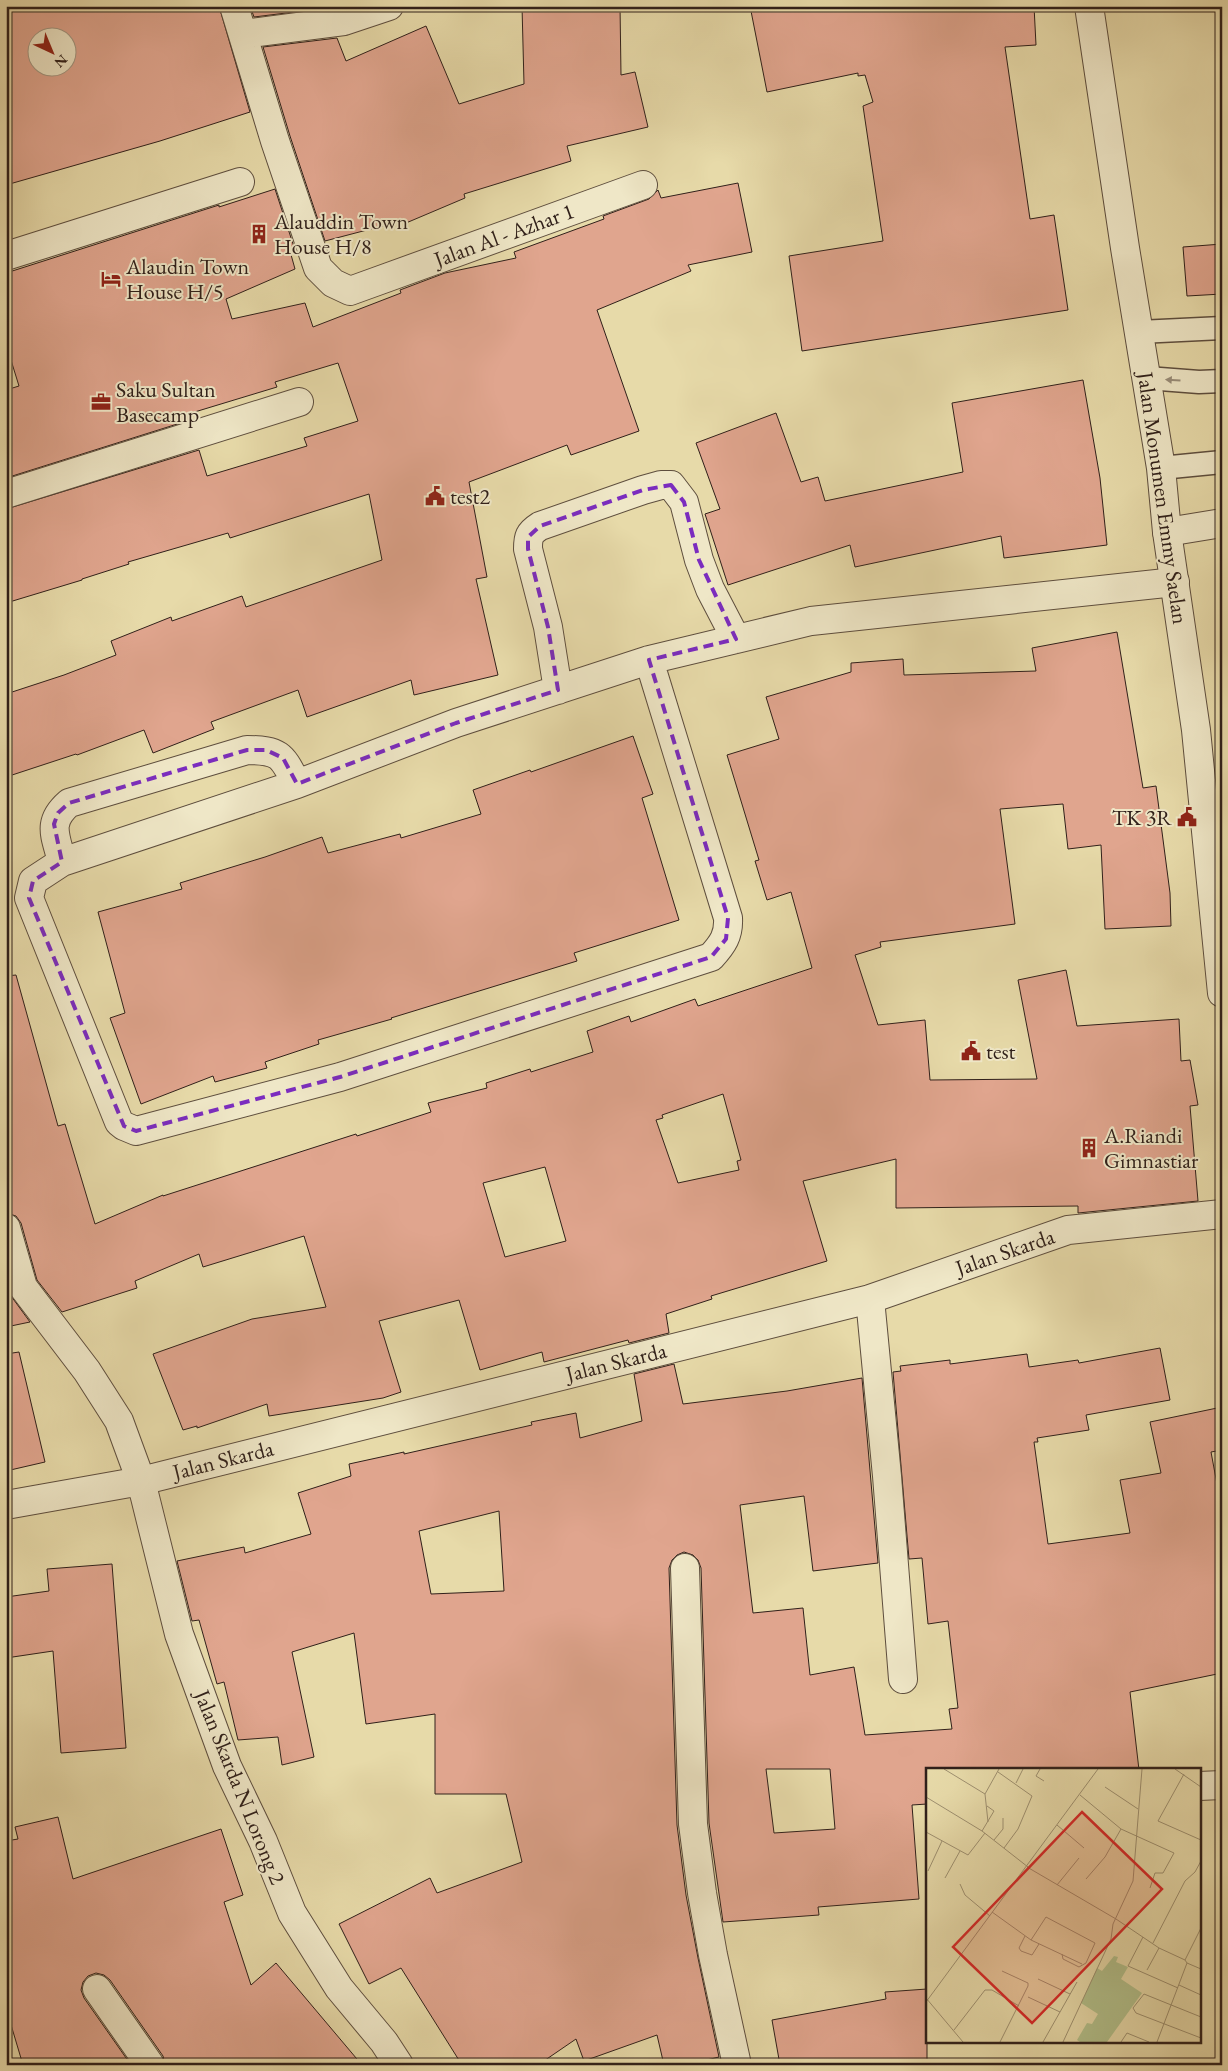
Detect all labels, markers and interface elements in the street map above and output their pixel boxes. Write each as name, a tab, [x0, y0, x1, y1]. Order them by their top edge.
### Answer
north arrow	[28, 28, 78, 78]
text: N	[50, 51, 71, 72]
street label: Jalan Al - Azhar 1	[428, 196, 578, 274]
place label: Alauddin Town House H/8	[273, 207, 409, 261]
building icon: Alauddin Town House H/8	[248, 223, 270, 245]
place label: Alaudin Town House H/5	[125, 252, 249, 306]
hotel icon: Alaudin Town House H/5	[100, 268, 122, 290]
street label: Jalan Monumen Emmy Saelan	[1131, 368, 1195, 626]
place label: Saku Sultan Basecamp	[116, 375, 216, 429]
one-way arrow	[1165, 376, 1181, 384]
office icon: Saku Sultan Basecamp	[90, 391, 112, 413]
place label: test2	[450, 482, 491, 511]
public building icon: test2	[424, 485, 446, 507]
place label: TK 3R	[1112, 803, 1172, 832]
public building icon: TK 3R	[1176, 806, 1198, 828]
place label: test	[986, 1037, 1016, 1066]
public building icon: test	[960, 1040, 982, 1062]
place label: A.Riandi Gimnastiar	[1103, 1121, 1199, 1175]
building icon: A.Riandi Gimnastiar	[1078, 1137, 1100, 1159]
street label: Jalan Skarda	[950, 1221, 1059, 1283]
street label: Jalan Skarda	[561, 1335, 670, 1389]
street label: Jalan Skarda	[168, 1433, 277, 1487]
street label: Jalan Skarda N Lorong 2	[187, 1684, 292, 1889]
inset map	[926, 1768, 1200, 2044]

